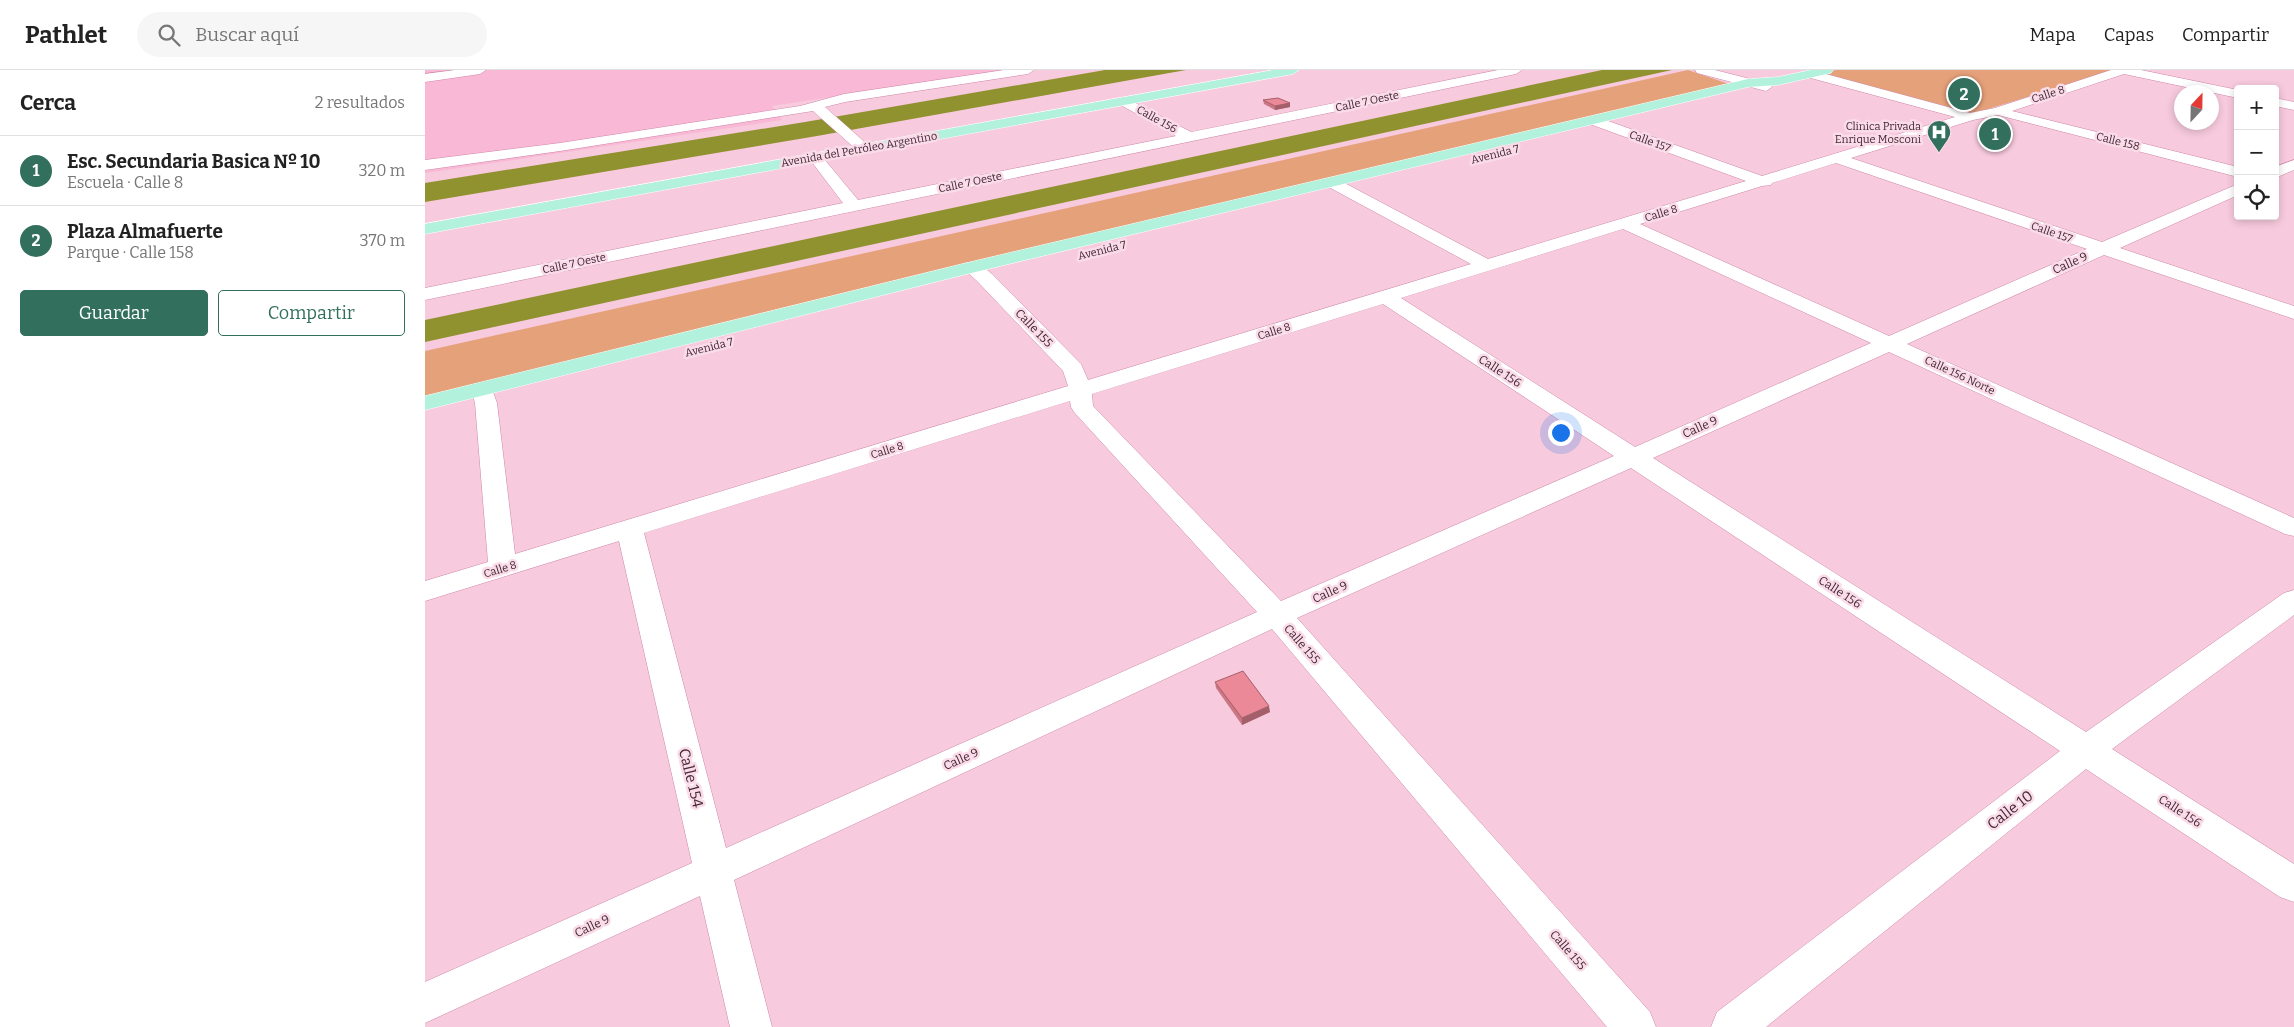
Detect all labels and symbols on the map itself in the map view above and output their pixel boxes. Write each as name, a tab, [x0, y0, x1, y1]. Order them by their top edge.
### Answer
pin: 2	[1948, 75, 1980, 113]
street label: Calle 8	[2030, 83, 2066, 106]
north arrow	[2174, 85, 2219, 130]
street label: Calle 7 Oeste	[1334, 88, 1400, 115]
street label: Calle 156	[1134, 103, 1179, 136]
pin: 1	[1979, 115, 2011, 153]
hospital icon: Clinica Privada Enrique Mosconi	[1926, 119, 1952, 153]
place label: Clinica Privada Enrique Mosconi	[1835, 120, 1922, 146]
street label: Calle 157	[1627, 128, 1673, 155]
street label: Avenida del Petróleo Argentino	[780, 129, 938, 170]
street label: Calle 158	[2095, 130, 2141, 153]
street label: Avenida 7	[1470, 142, 1521, 167]
street label: Calle 7 Oeste	[937, 169, 1003, 196]
street label: Calle 8	[1643, 202, 1679, 225]
street label: Calle 157	[2029, 219, 2075, 246]
street label: Avenida 7	[1077, 238, 1128, 263]
street label: Calle 9	[2050, 249, 2090, 277]
street label: Calle 7 Oeste	[541, 250, 607, 277]
street label: Calle 155	[1012, 306, 1056, 350]
street label: Calle 8	[1256, 320, 1292, 343]
street label: Avenida 7	[684, 335, 735, 360]
street label: Calle 156	[1476, 352, 1524, 390]
street label: Calle 156 Norte	[1923, 353, 1997, 397]
street label: Calle 9	[1680, 413, 1720, 441]
your location	[1548, 420, 1574, 446]
street label: Calle 8	[869, 439, 905, 462]
street label: Calle 8	[482, 558, 518, 581]
street label: Calle 156	[1816, 573, 1864, 611]
street label: Calle 9	[1310, 578, 1350, 606]
street label: Calle 155	[1281, 621, 1323, 667]
street label: Calle 9	[941, 745, 981, 773]
street label: Calle 154	[675, 747, 707, 810]
street label: Calle 10	[1984, 787, 2036, 833]
street label: Calle 156	[2156, 792, 2204, 830]
street label: Calle 9	[572, 912, 612, 940]
street label: Calle 155	[1547, 927, 1589, 973]

